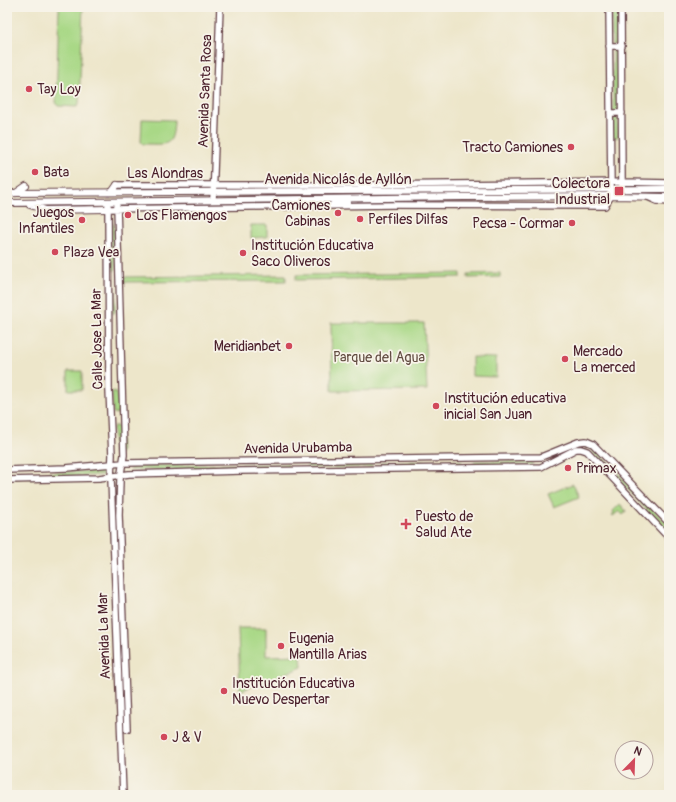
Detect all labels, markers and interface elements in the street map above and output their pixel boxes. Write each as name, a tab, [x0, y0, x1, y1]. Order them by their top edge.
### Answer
street label: Avenida Santa Rosa	[195, 34, 215, 148]
place label: Tay Loy	[37, 81, 81, 98]
marker: Tay Loy	[24, 84, 34, 94]
place label: Tracto Camiones	[462, 139, 564, 156]
marker: Tracto Camiones	[566, 142, 576, 152]
place label: Bata	[43, 164, 69, 181]
street label: Las Alondras	[127, 165, 204, 182]
marker: Bata	[30, 167, 40, 177]
street label: Avenida Nicolás de Ayllón	[264, 171, 412, 188]
place label: Colectora Industrial	[552, 175, 610, 208]
marker: Colectora Industrial	[613, 185, 625, 197]
place label: Camiones Cabinas	[271, 197, 331, 230]
place label: Juegos Infantiles	[19, 204, 75, 237]
place label: Los Flamengos	[136, 207, 228, 224]
marker: Camiones Cabinas	[333, 208, 343, 218]
marker: Los Flamengos	[123, 210, 133, 220]
place label: Perfiles Dilfas	[368, 211, 449, 228]
marker: Perfiles Dilfas	[355, 214, 365, 224]
marker: Juegos Infantiles	[77, 215, 87, 225]
place label: Pecsa - Cormar	[472, 215, 564, 232]
marker: Pecsa - Cormar	[567, 218, 577, 228]
place label: Institución Educativa Saco Oliveros	[251, 237, 374, 270]
place label: Plaza Vea	[63, 244, 119, 261]
marker: Plaza Vea	[50, 247, 60, 257]
marker: Institución Educativa Saco Oliveros	[238, 248, 248, 258]
street label: Calle Jose La Mar	[88, 288, 106, 390]
place label: Meridianbet	[214, 338, 281, 355]
marker: Meridianbet	[284, 341, 294, 351]
place label: Mercado La merced	[573, 343, 636, 376]
park label: Parque del Agua	[333, 349, 425, 366]
marker: Mercado La merced	[560, 354, 570, 364]
place label: Institución educativa inicial San Juan	[444, 390, 566, 423]
marker: Institución educativa inicial San Juan	[431, 401, 441, 411]
street label: Avenida Urubamba	[244, 439, 352, 457]
place label: Primax	[576, 460, 617, 477]
marker: Primax	[563, 463, 573, 473]
place label: Puesto de Salud Ate	[415, 508, 473, 541]
marker: Puesto de Salud Ate	[400, 518, 412, 530]
street label: Avenida La Mar	[94, 592, 114, 680]
place label: Eugenia Mantilla Arias	[289, 630, 367, 663]
marker: Eugenia Mantilla Arias	[276, 641, 286, 651]
place label: Institución Educativa Nuevo Despertar	[232, 675, 355, 708]
marker: Institución Educativa Nuevo Despertar	[219, 686, 229, 696]
place label: J & V	[172, 729, 202, 746]
marker: J & V	[159, 732, 169, 742]
north arrow	[614, 740, 654, 780]
text: N	[632, 744, 644, 759]

